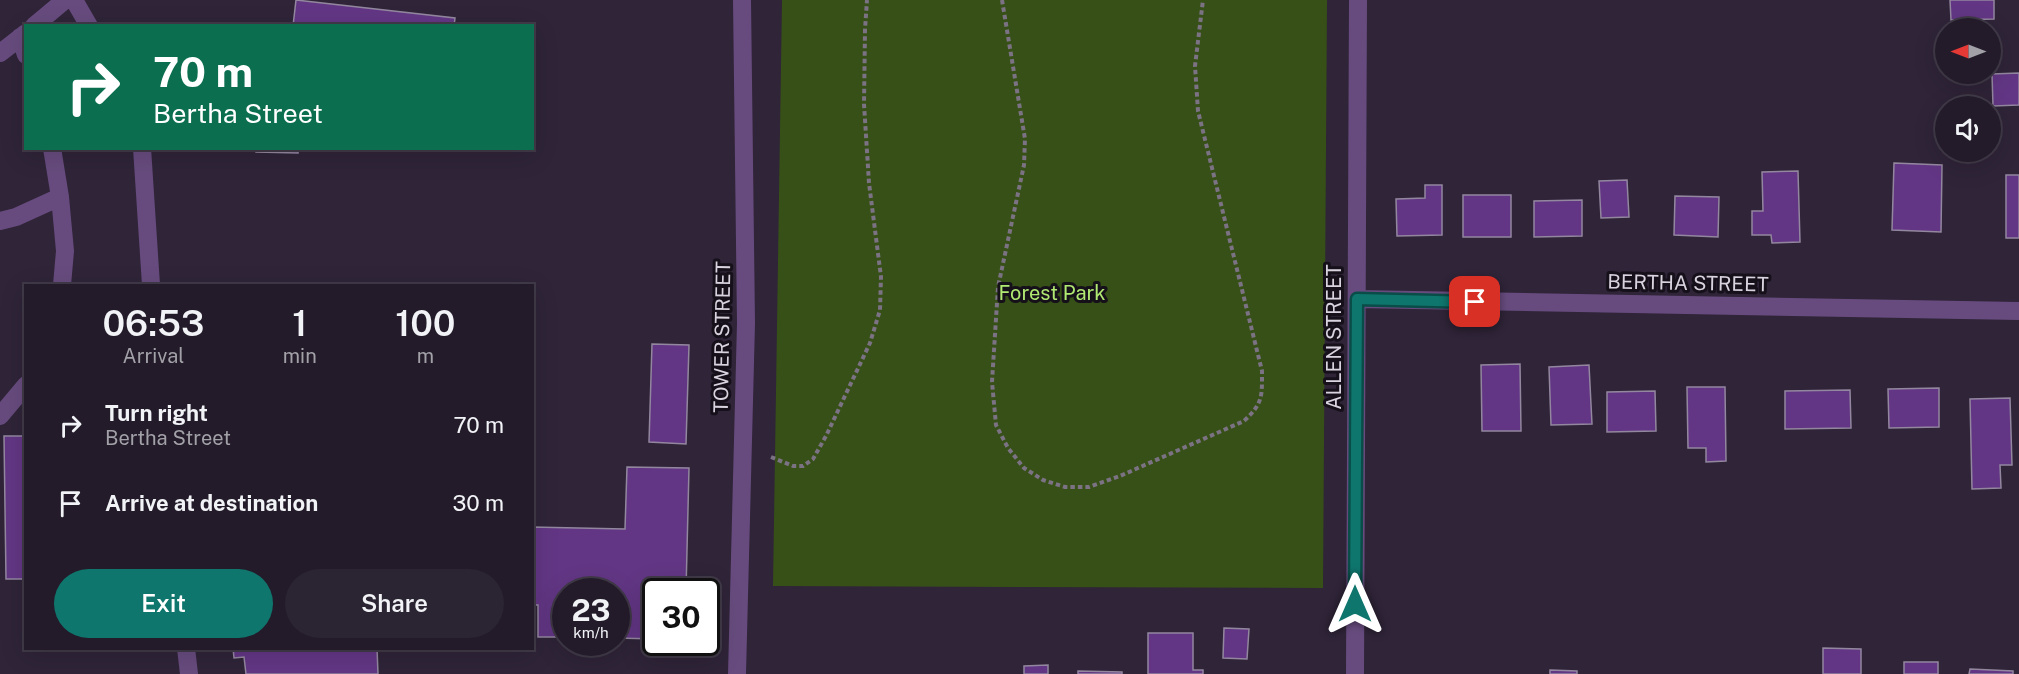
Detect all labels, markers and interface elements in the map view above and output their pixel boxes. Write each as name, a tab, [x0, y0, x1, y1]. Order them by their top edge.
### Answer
north arrow	[1935, 18, 2001, 84]
map controls	[1935, 18, 2001, 162]
text: 70 m	[153, 47, 253, 96]
icon: right	[54, 48, 132, 126]
button: sound	[1935, 96, 2001, 162]
text: Bertha Street	[153, 97, 323, 129]
street label: TOWER STREET	[709, 261, 735, 413]
street label: ALLEN STREET	[1322, 264, 1346, 410]
street label: BERTHA STREET	[1607, 270, 1769, 296]
pin	[1449, 276, 1500, 327]
park label: Forest Park	[999, 281, 1106, 305]
icon: arrive	[1458, 285, 1491, 318]
text: 06:53	[103, 302, 204, 344]
text: 1	[292, 302, 307, 344]
text: 100	[395, 302, 455, 344]
text: Arrival	[123, 344, 184, 368]
text: min	[283, 344, 317, 368]
text: m	[417, 344, 434, 368]
text: Turn right	[105, 400, 208, 426]
icon: right	[54, 409, 87, 442]
text: 70 m	[453, 412, 504, 438]
text: Bertha Street	[105, 426, 231, 450]
icon: arrive	[54, 487, 87, 520]
text: Arrive at destination	[105, 490, 318, 516]
text: 30 m	[452, 490, 504, 516]
button: Exit	[54, 569, 273, 638]
button: Share	[285, 569, 504, 638]
position arrow	[1323, 572, 1387, 636]
speed limit sign: 30	[642, 578, 720, 656]
text: 23	[571, 592, 611, 628]
text: km/h	[573, 624, 609, 641]

